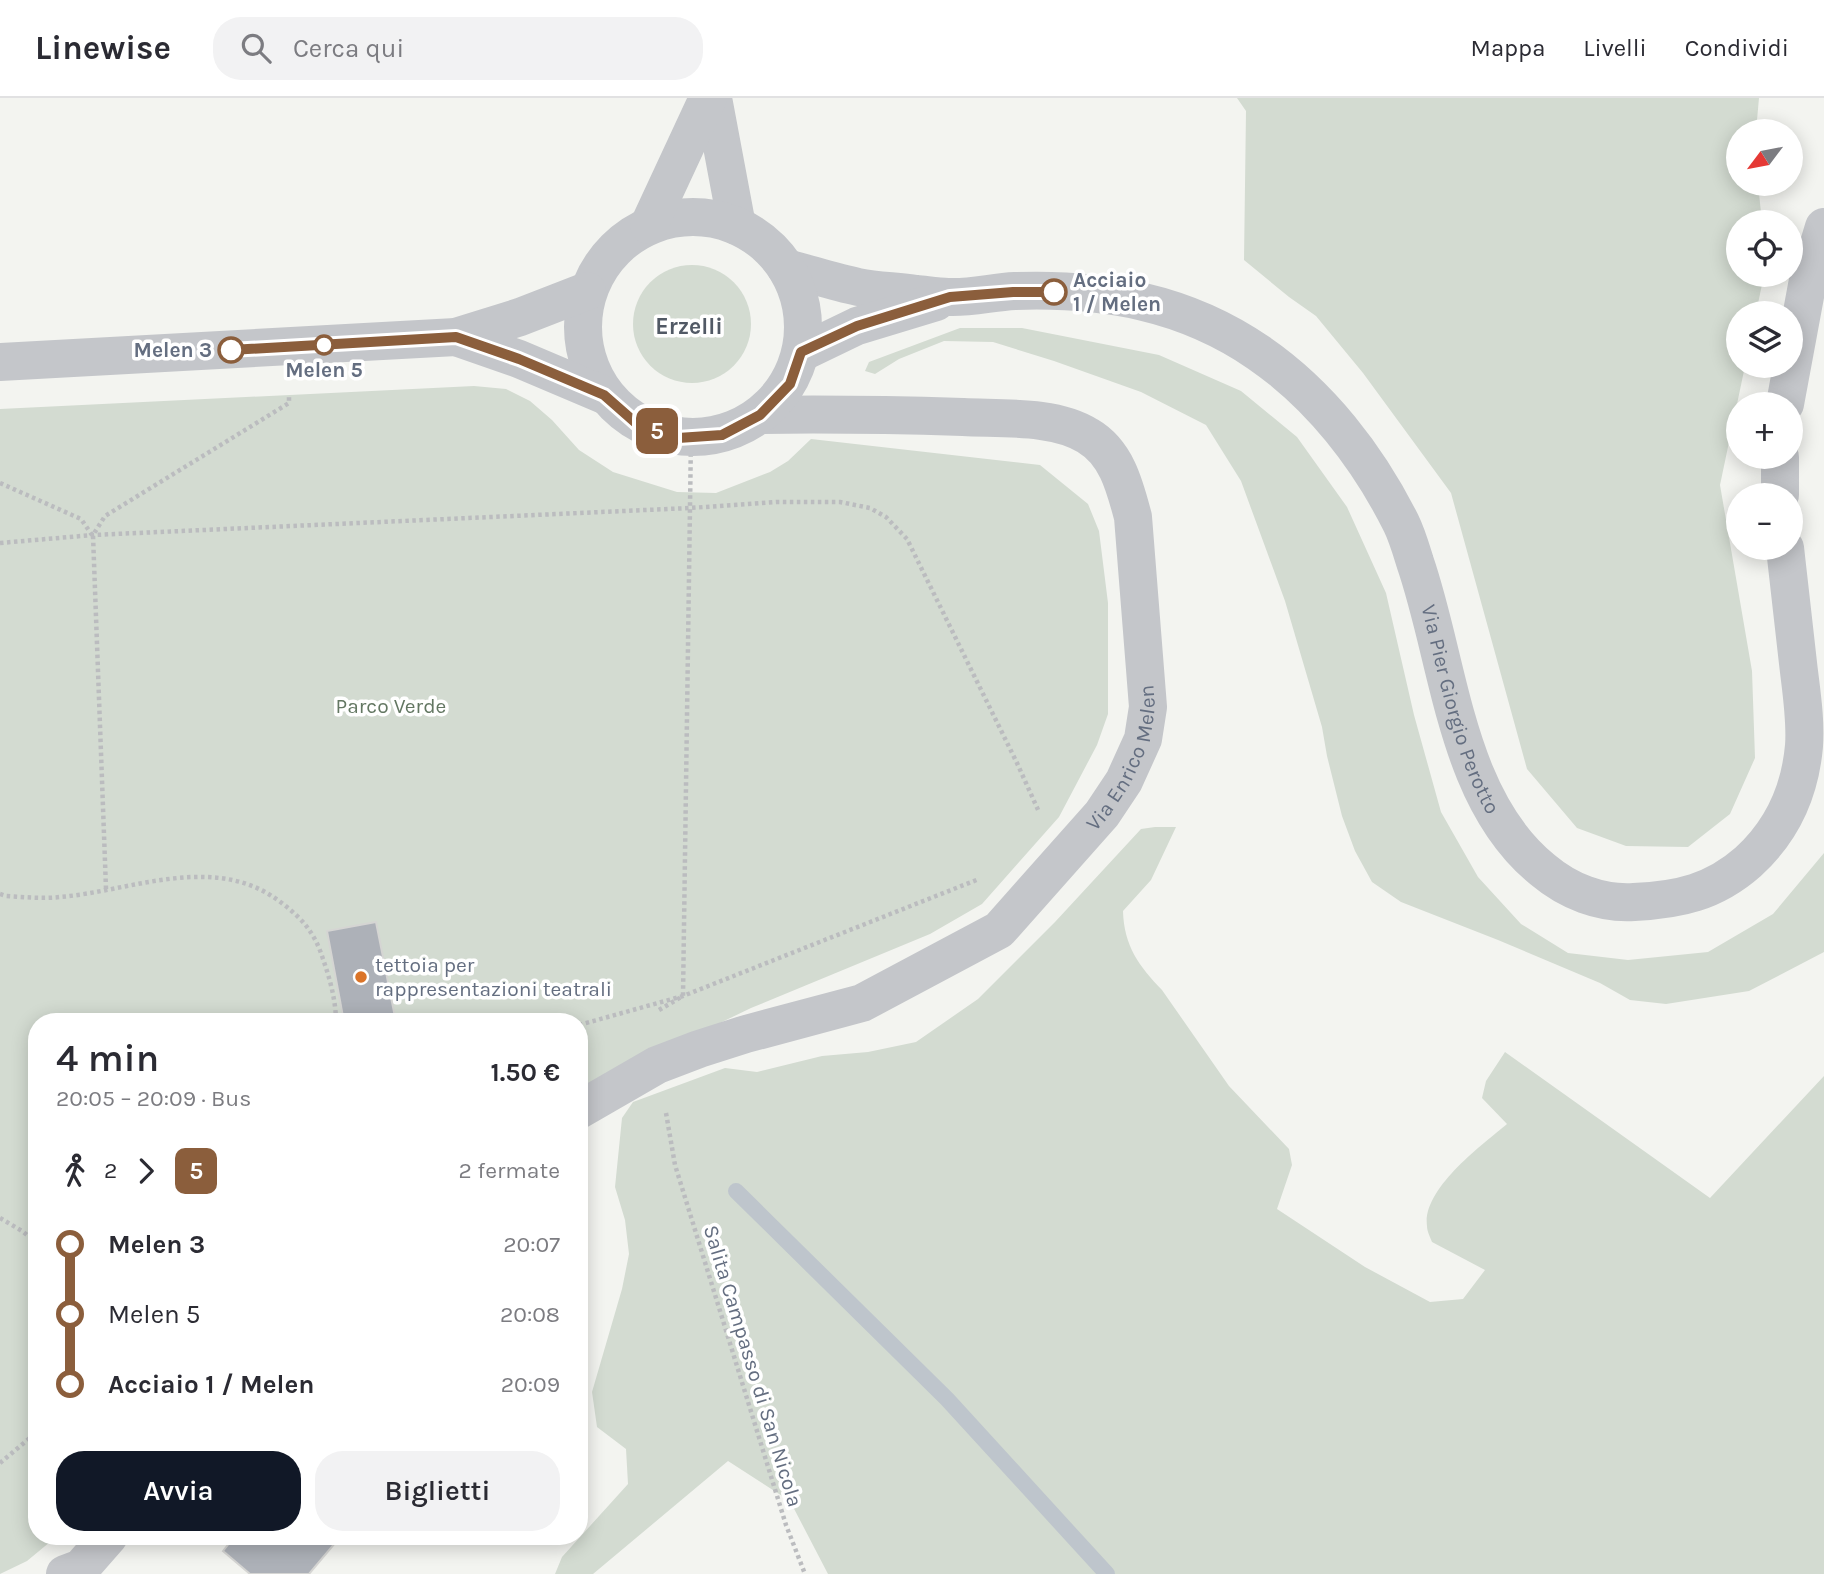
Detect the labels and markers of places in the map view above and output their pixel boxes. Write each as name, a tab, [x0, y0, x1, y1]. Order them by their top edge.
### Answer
place label: Acciaio 1 / Melen	[1073, 268, 1161, 316]
marker: Acciaio 1 / Melen	[1041, 279, 1067, 305]
marker: Melen 5	[314, 335, 334, 355]
marker: Melen 3	[218, 337, 244, 363]
place label: Melen 3	[134, 338, 212, 362]
place label: Melen 5	[285, 358, 363, 382]
place label: tettoia per rappresentazioni teatrali	[375, 953, 612, 1001]
marker: tettoia per rappresentazioni teatrali	[353, 969, 369, 985]

